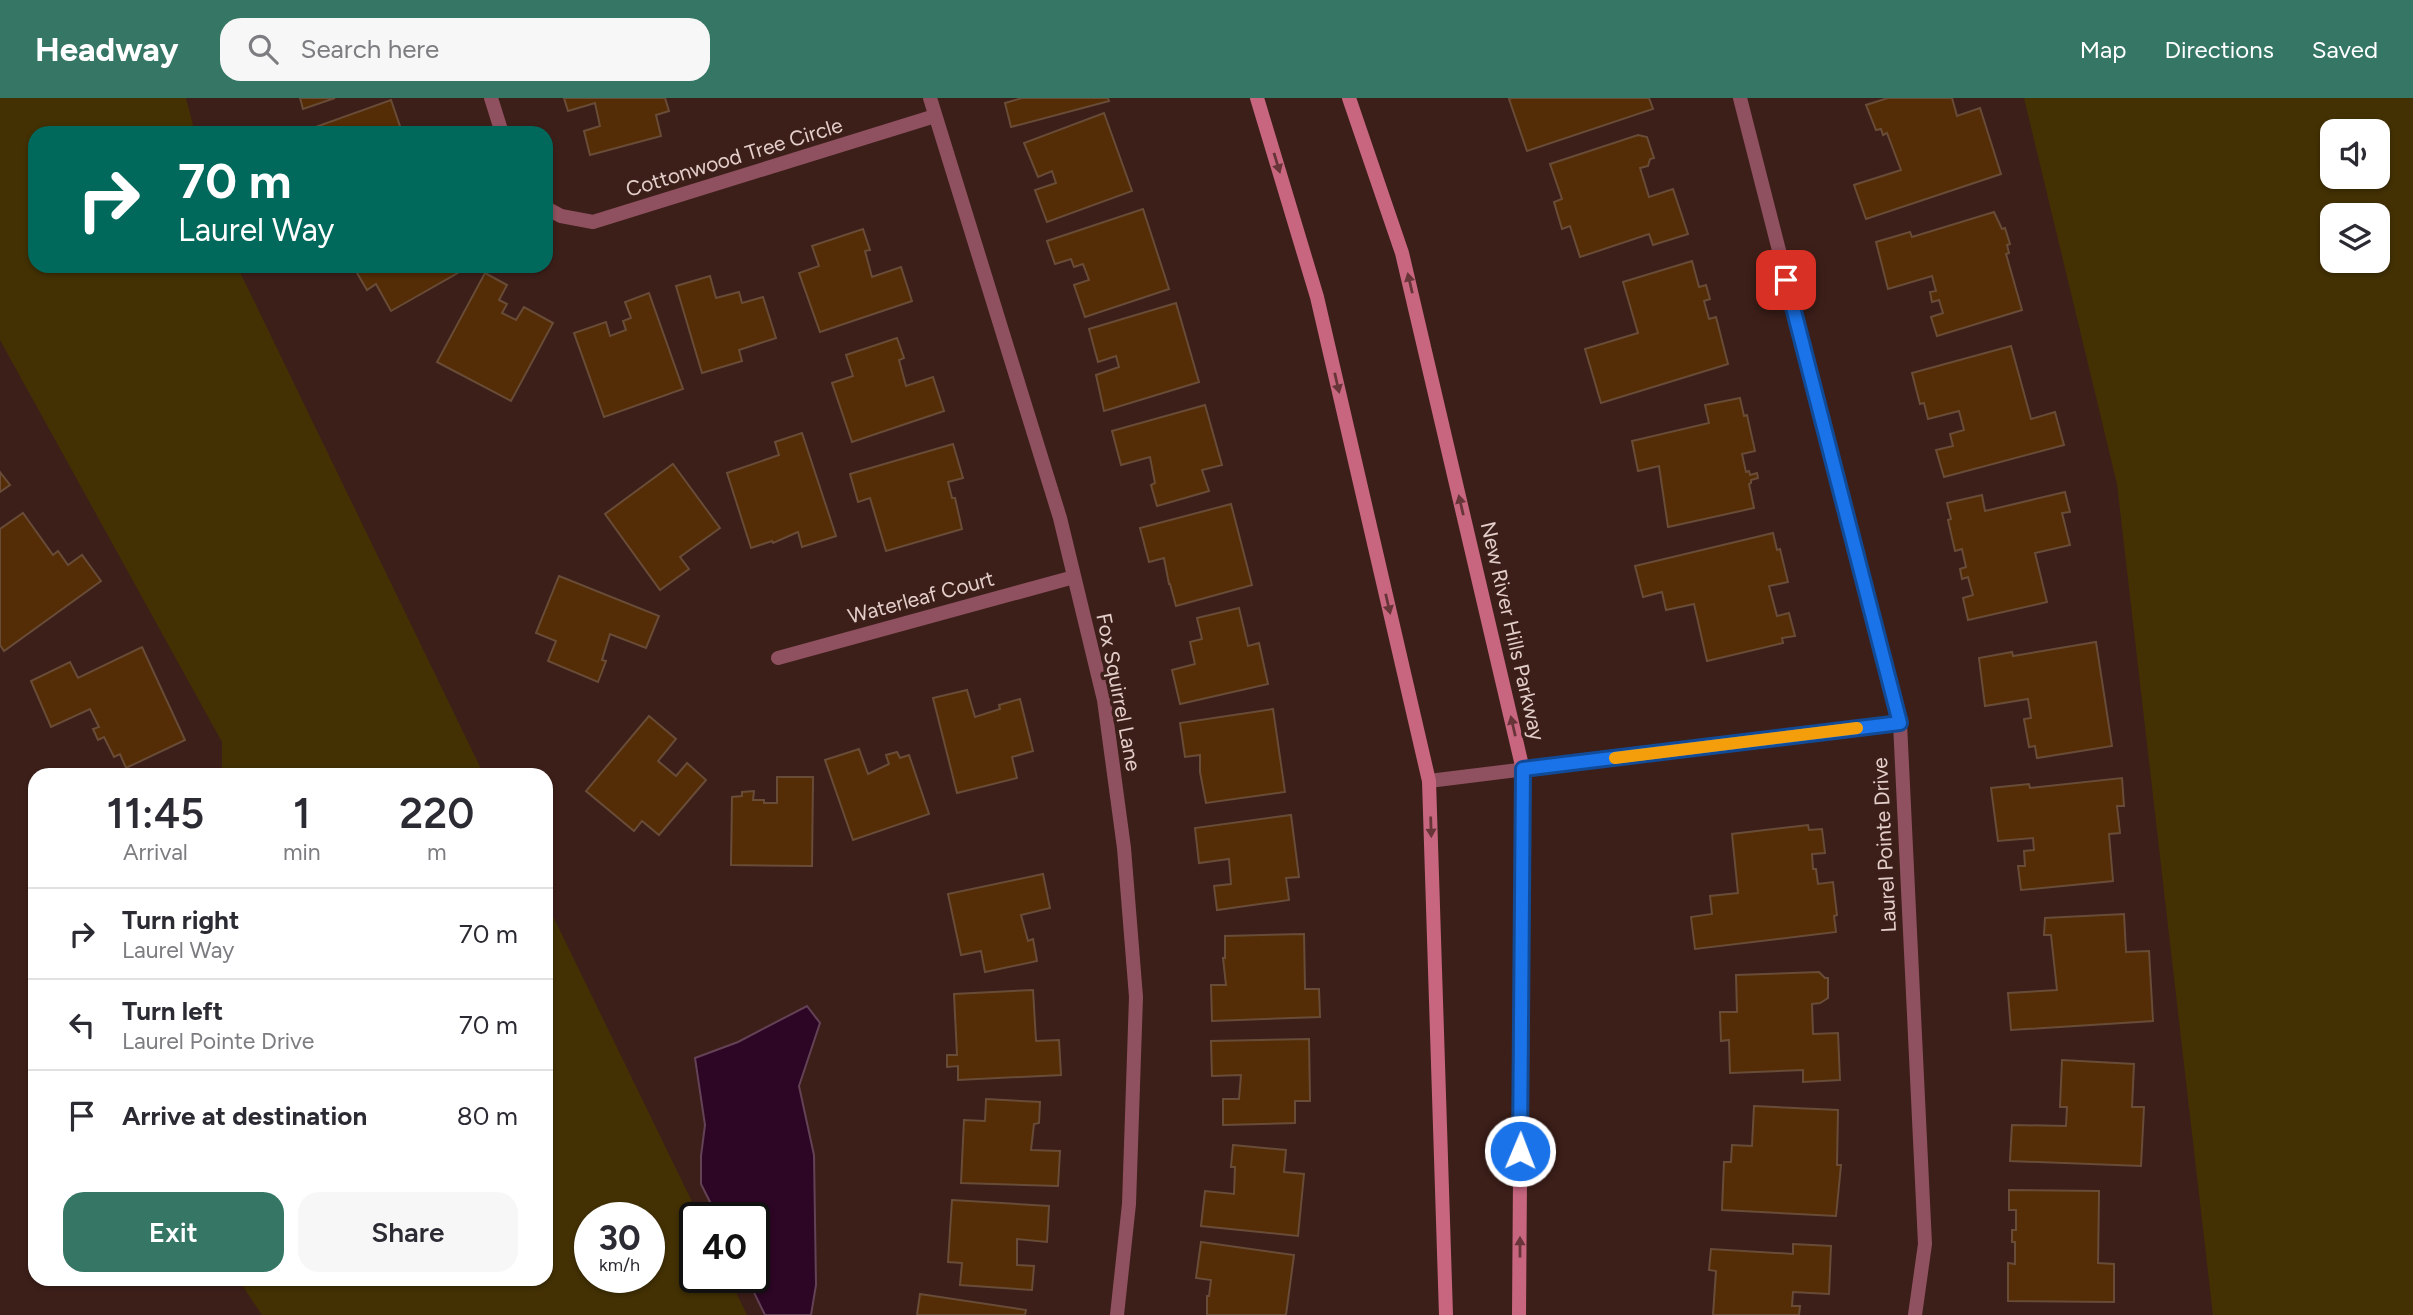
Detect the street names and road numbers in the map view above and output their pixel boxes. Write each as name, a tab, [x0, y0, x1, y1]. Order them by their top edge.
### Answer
street label: Cottonwood Tree Circle	[623, 112, 845, 202]
street label: New River Hills Parkway	[1476, 519, 1550, 743]
street label: Waterleaf Court	[845, 565, 997, 629]
street label: Fox Squirrel Lane	[1091, 611, 1147, 773]
street label: Laurel Pointe Drive	[1867, 757, 1901, 933]

